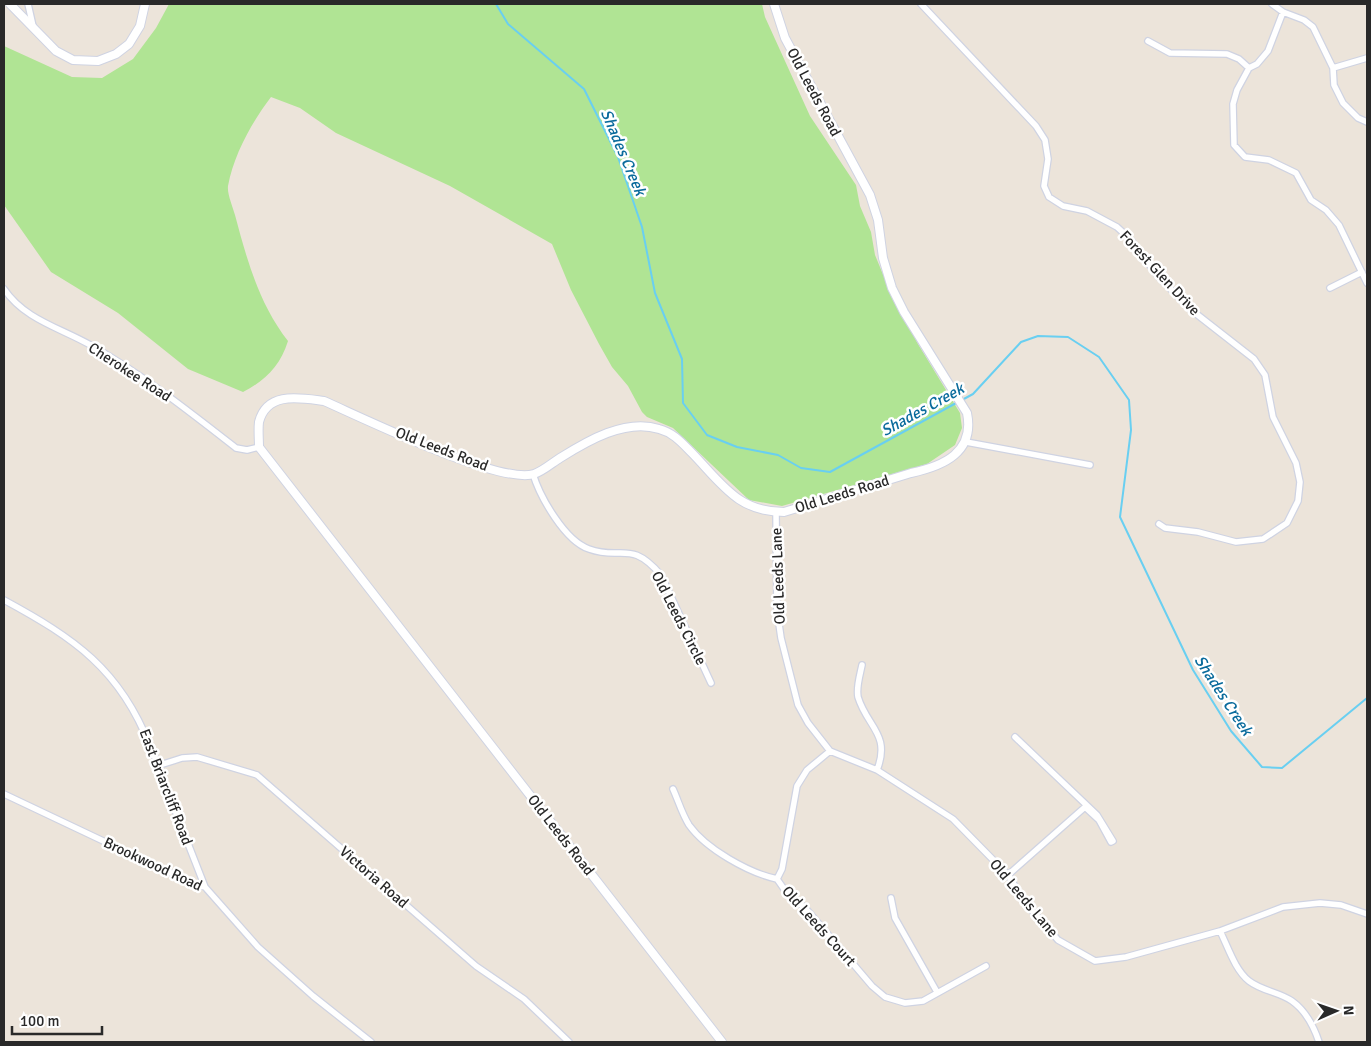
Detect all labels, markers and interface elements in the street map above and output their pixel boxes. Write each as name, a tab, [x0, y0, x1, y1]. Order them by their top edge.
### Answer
street label: Old Leeds Road	[783, 45, 845, 139]
water label: Shades Creek	[596, 106, 651, 200]
street label: Forest Glen Drive	[1116, 227, 1204, 319]
street label: Cherokee Road	[85, 338, 175, 406]
water label: Shades Creek	[877, 378, 969, 441]
street label: Old Leeds Road	[393, 423, 491, 475]
street label: Old Leeds Road	[793, 471, 891, 517]
street label: Old Leeds Lane	[767, 527, 789, 625]
street label: Old Leeds Circle	[648, 568, 710, 668]
water label: Shades Creek	[1190, 652, 1258, 741]
street label: East Briarcliff Road	[136, 726, 196, 848]
street label: Old Leeds Road	[524, 791, 598, 879]
street label: Brookwood Road	[101, 833, 205, 895]
street label: Victoria Road	[336, 842, 412, 912]
street label: Old Leeds Lane	[986, 855, 1062, 941]
street label: Old Leeds Court	[778, 882, 860, 970]
north arrow	[1311, 986, 1361, 1036]
scale bar	[12, 1004, 102, 1036]
text: N	[1340, 1005, 1357, 1016]
text: 100 m	[20, 1012, 60, 1030]

